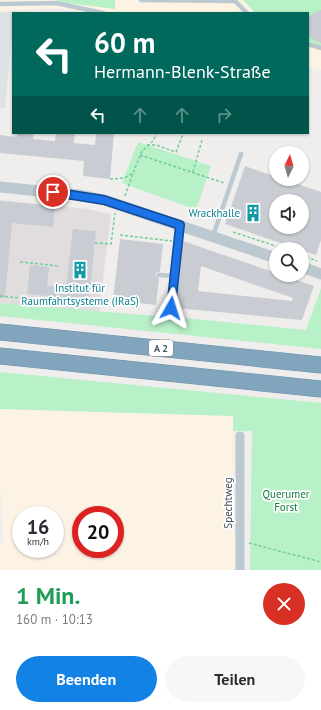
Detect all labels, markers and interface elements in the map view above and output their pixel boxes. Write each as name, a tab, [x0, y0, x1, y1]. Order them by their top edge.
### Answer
text: 60 m	[94, 24, 155, 61]
icon: left	[28, 28, 80, 80]
text: Hermann-Blenk-Straße	[94, 60, 271, 83]
icon: left	[87, 104, 109, 126]
icon: ahead	[129, 104, 151, 126]
icon: ahead	[171, 104, 193, 126]
icon: right	[213, 104, 235, 126]
north arrow	[269, 146, 309, 186]
map controls	[269, 146, 309, 282]
pin	[36, 175, 70, 209]
icon: arrive	[42, 181, 64, 203]
button: sound	[269, 194, 309, 234]
building icon: Wrackhalle	[243, 203, 263, 223]
place label: Wrackhalle	[188, 206, 240, 220]
button: search	[269, 242, 309, 282]
building icon: Institut für Raumfahrtsysteme (IRaS)	[70, 260, 90, 280]
place label: Institut für Raumfahrtsysteme (IRaS)	[21, 281, 139, 308]
position arrow	[150, 287, 192, 329]
road number: A 2	[149, 340, 173, 356]
street label: Spechtweg	[221, 477, 235, 529]
park label: Querumer Forst	[263, 487, 310, 514]
speed limit sign: 20	[72, 506, 124, 558]
text: 16	[27, 514, 49, 540]
text: km/h	[27, 535, 49, 548]
text: 1 Min.	[16, 580, 80, 611]
button: close	[263, 583, 305, 625]
text: 160 m · 10:13	[16, 611, 93, 628]
button: Beenden	[16, 656, 157, 702]
button: Teilen	[165, 656, 305, 702]

